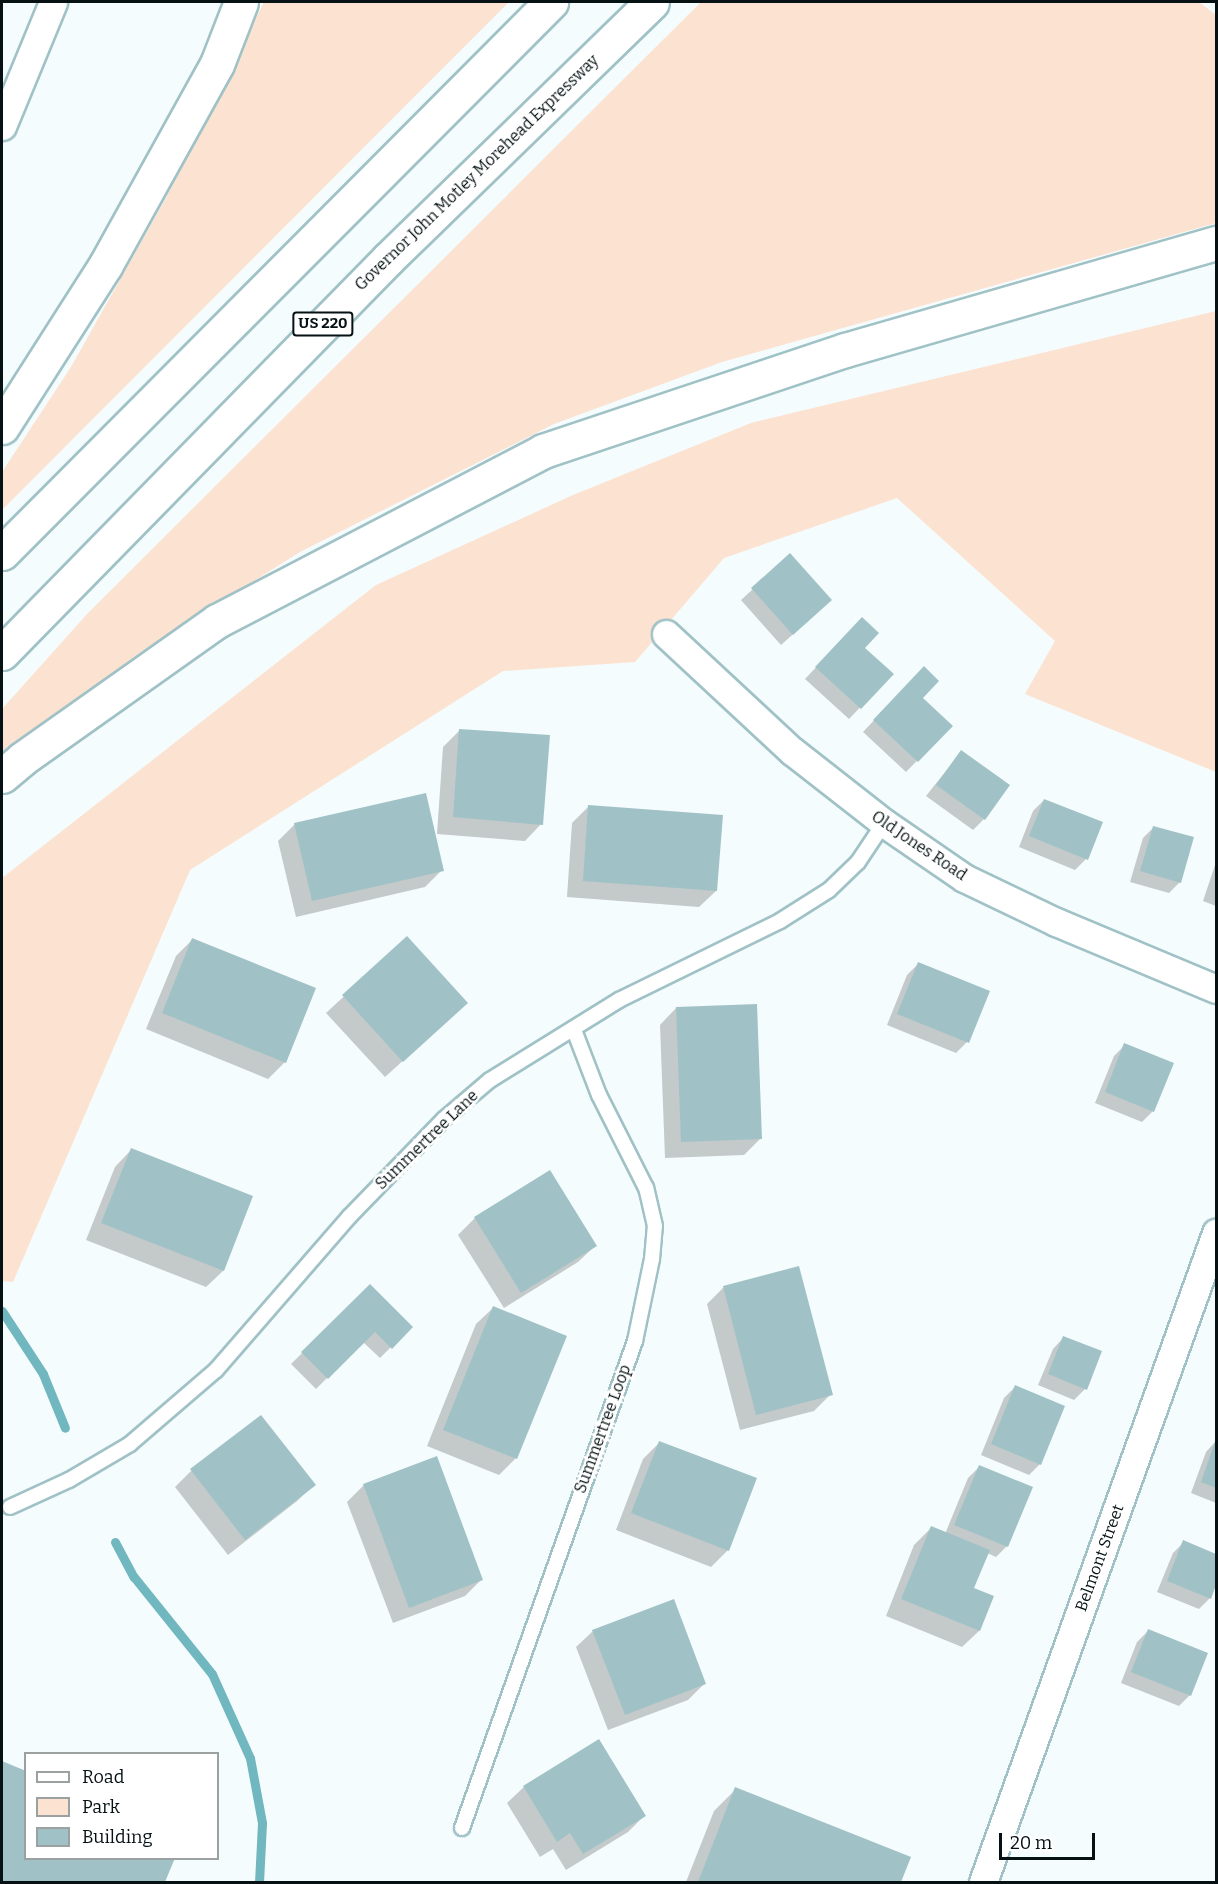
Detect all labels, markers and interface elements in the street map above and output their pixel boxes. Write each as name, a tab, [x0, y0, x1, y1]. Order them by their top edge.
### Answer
street label: Governor John Motley Morehead Expressway	[351, 51, 603, 295]
road number: US 220	[292, 312, 354, 336]
street label: Old Jones Road	[868, 807, 970, 885]
street label: Summertree Lane	[372, 1086, 482, 1194]
street label: Summertree Loop	[571, 1362, 635, 1496]
street label: Belmont Street	[1072, 1502, 1128, 1614]
legend	[24, 1752, 219, 1860]
text: Road	[82, 1766, 124, 1788]
text: Park	[82, 1796, 120, 1818]
scale bar	[1002, 1821, 1098, 1859]
text: Building	[82, 1826, 153, 1848]
text: 20 m	[1010, 1832, 1052, 1854]

